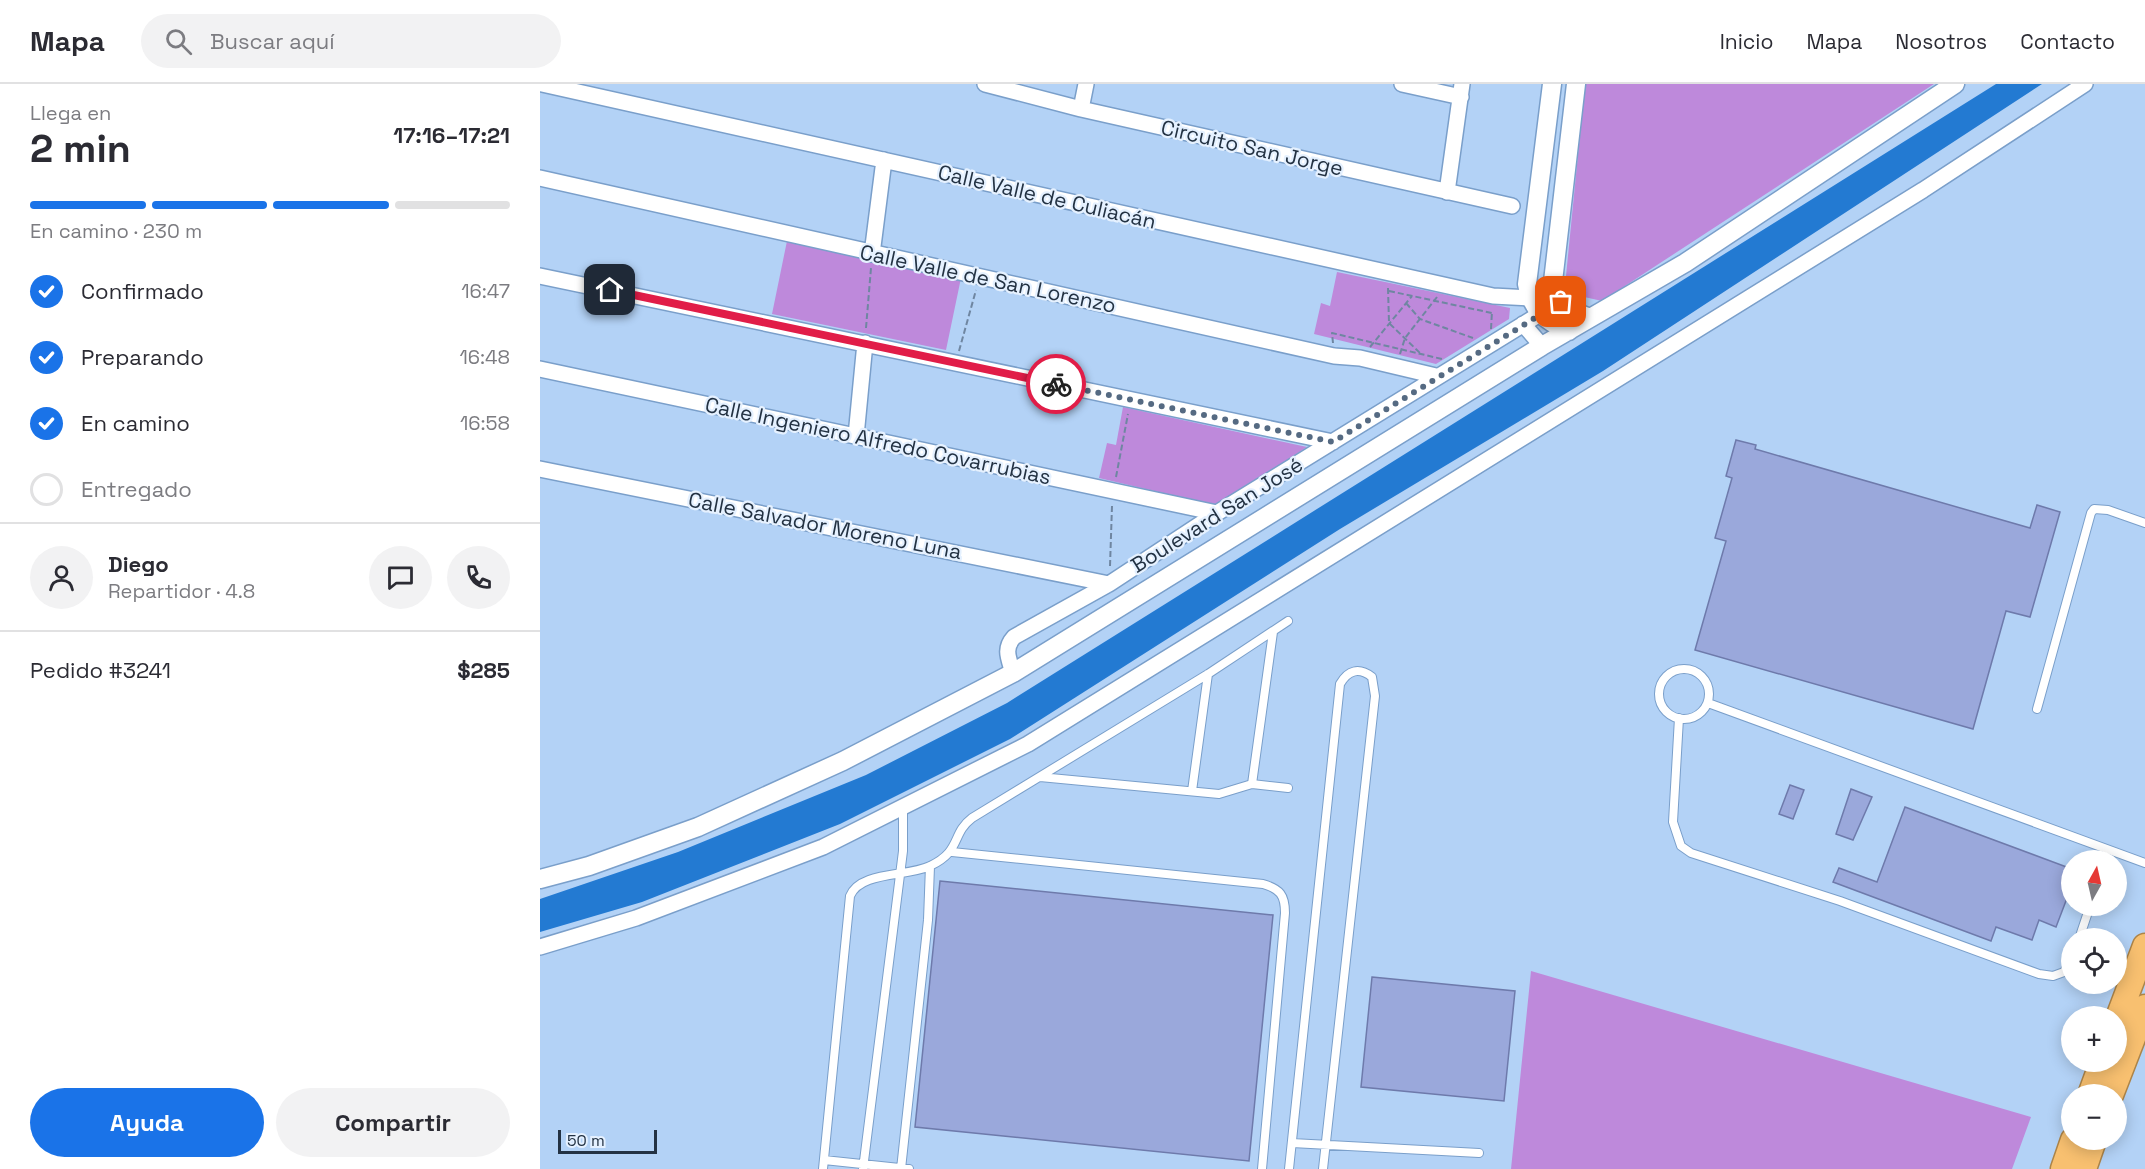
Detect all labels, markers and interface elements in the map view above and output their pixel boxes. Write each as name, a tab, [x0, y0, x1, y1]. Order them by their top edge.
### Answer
search box	[141, 14, 561, 68]
text: Mapa	[30, 23, 105, 59]
icon: search	[162, 25, 195, 58]
text: Buscar aquí	[210, 27, 335, 55]
text: Inicio	[1720, 28, 1774, 55]
text: Mapa	[1807, 28, 1862, 55]
text: Nosotros	[1895, 28, 1987, 55]
text: Contacto	[2020, 28, 2115, 55]
text: Llega en	[30, 100, 111, 126]
street label: Circuito San Jorge	[1158, 113, 1346, 182]
text: 17:16–17:21	[393, 121, 510, 149]
text: 2 min	[30, 124, 131, 173]
street label: Calle Valle de Culiacán	[935, 158, 1159, 235]
text: En camino · 230 m	[30, 218, 202, 244]
street label: Calle Valle de San Lorenzo	[858, 238, 1119, 319]
pin	[584, 264, 635, 315]
icon: home	[593, 273, 626, 306]
icon: check	[30, 275, 63, 308]
pin	[1535, 276, 1586, 327]
text: Confirmado	[81, 277, 204, 305]
text: 16:47	[461, 278, 510, 304]
icon: bag	[1544, 285, 1577, 318]
icon: check	[30, 341, 63, 374]
text: Preparando	[81, 343, 204, 371]
text: 16:48	[459, 344, 510, 370]
courier	[1026, 354, 1086, 414]
icon: bike	[1040, 368, 1073, 401]
street label: Calle Ingeniero Alfredo Covarrubias	[703, 391, 1053, 490]
icon: check	[30, 407, 63, 440]
text: En camino	[81, 409, 190, 437]
text: 16:58	[460, 410, 510, 436]
street label: Boulevard San José	[1126, 451, 1308, 578]
text: Entregado	[81, 475, 192, 503]
street label: Calle Salvador Moreno Luna	[686, 486, 964, 565]
button: person	[30, 546, 93, 609]
button: chat	[369, 546, 432, 609]
button: phone	[447, 546, 510, 609]
text: Diego	[108, 550, 169, 578]
text: Repartidor · 4.8	[108, 578, 255, 604]
text: Pedido #3241	[30, 656, 171, 684]
text: $285	[457, 656, 510, 684]
north arrow	[2061, 850, 2127, 916]
map controls	[2061, 850, 2127, 1150]
button: locate	[2061, 928, 2127, 994]
button: +	[2061, 1006, 2127, 1072]
button: −	[2061, 1084, 2127, 1150]
button: Ayuda	[30, 1088, 264, 1157]
button: Compartir	[276, 1088, 510, 1157]
scale bar	[558, 1127, 657, 1154]
text: 50 m	[567, 1130, 605, 1151]

